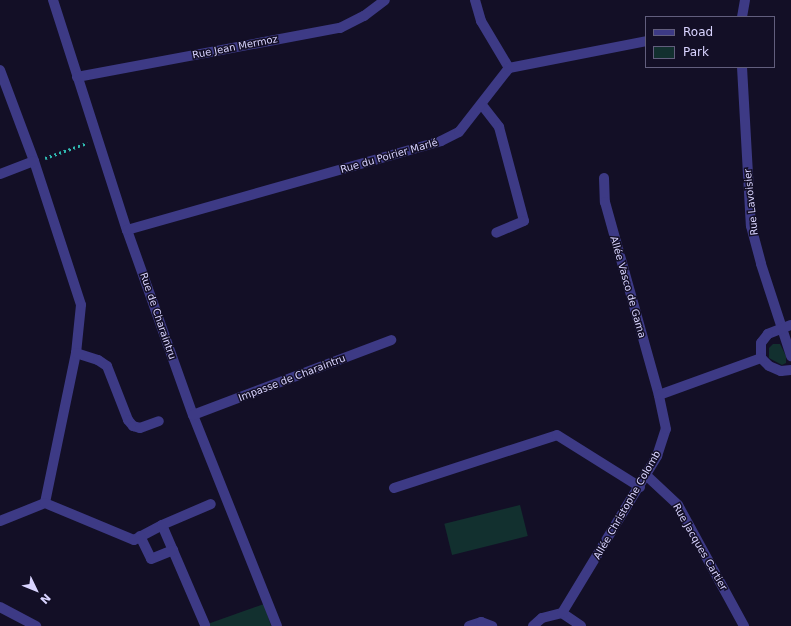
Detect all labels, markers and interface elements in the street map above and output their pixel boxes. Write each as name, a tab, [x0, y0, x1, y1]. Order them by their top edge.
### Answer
legend	[645, 16, 775, 68]
text: Road	[683, 25, 713, 39]
street label: Rue Jean Mermoz	[191, 33, 279, 61]
text: Park	[683, 45, 709, 59]
street label: Rue du Poirier Marlé	[339, 136, 439, 176]
street label: Rue Lavoisier	[742, 168, 760, 236]
street label: Allée Vasco de Gama	[608, 235, 648, 339]
street label: Rue de Charaintru	[138, 271, 178, 361]
street label: Impasse de Charaintru	[237, 352, 347, 404]
street label: Allée Christophe Colomb	[591, 449, 663, 561]
street label: Rue Jacques Cartier	[670, 501, 730, 593]
north arrow	[16, 570, 56, 610]
text: N	[37, 591, 53, 606]

